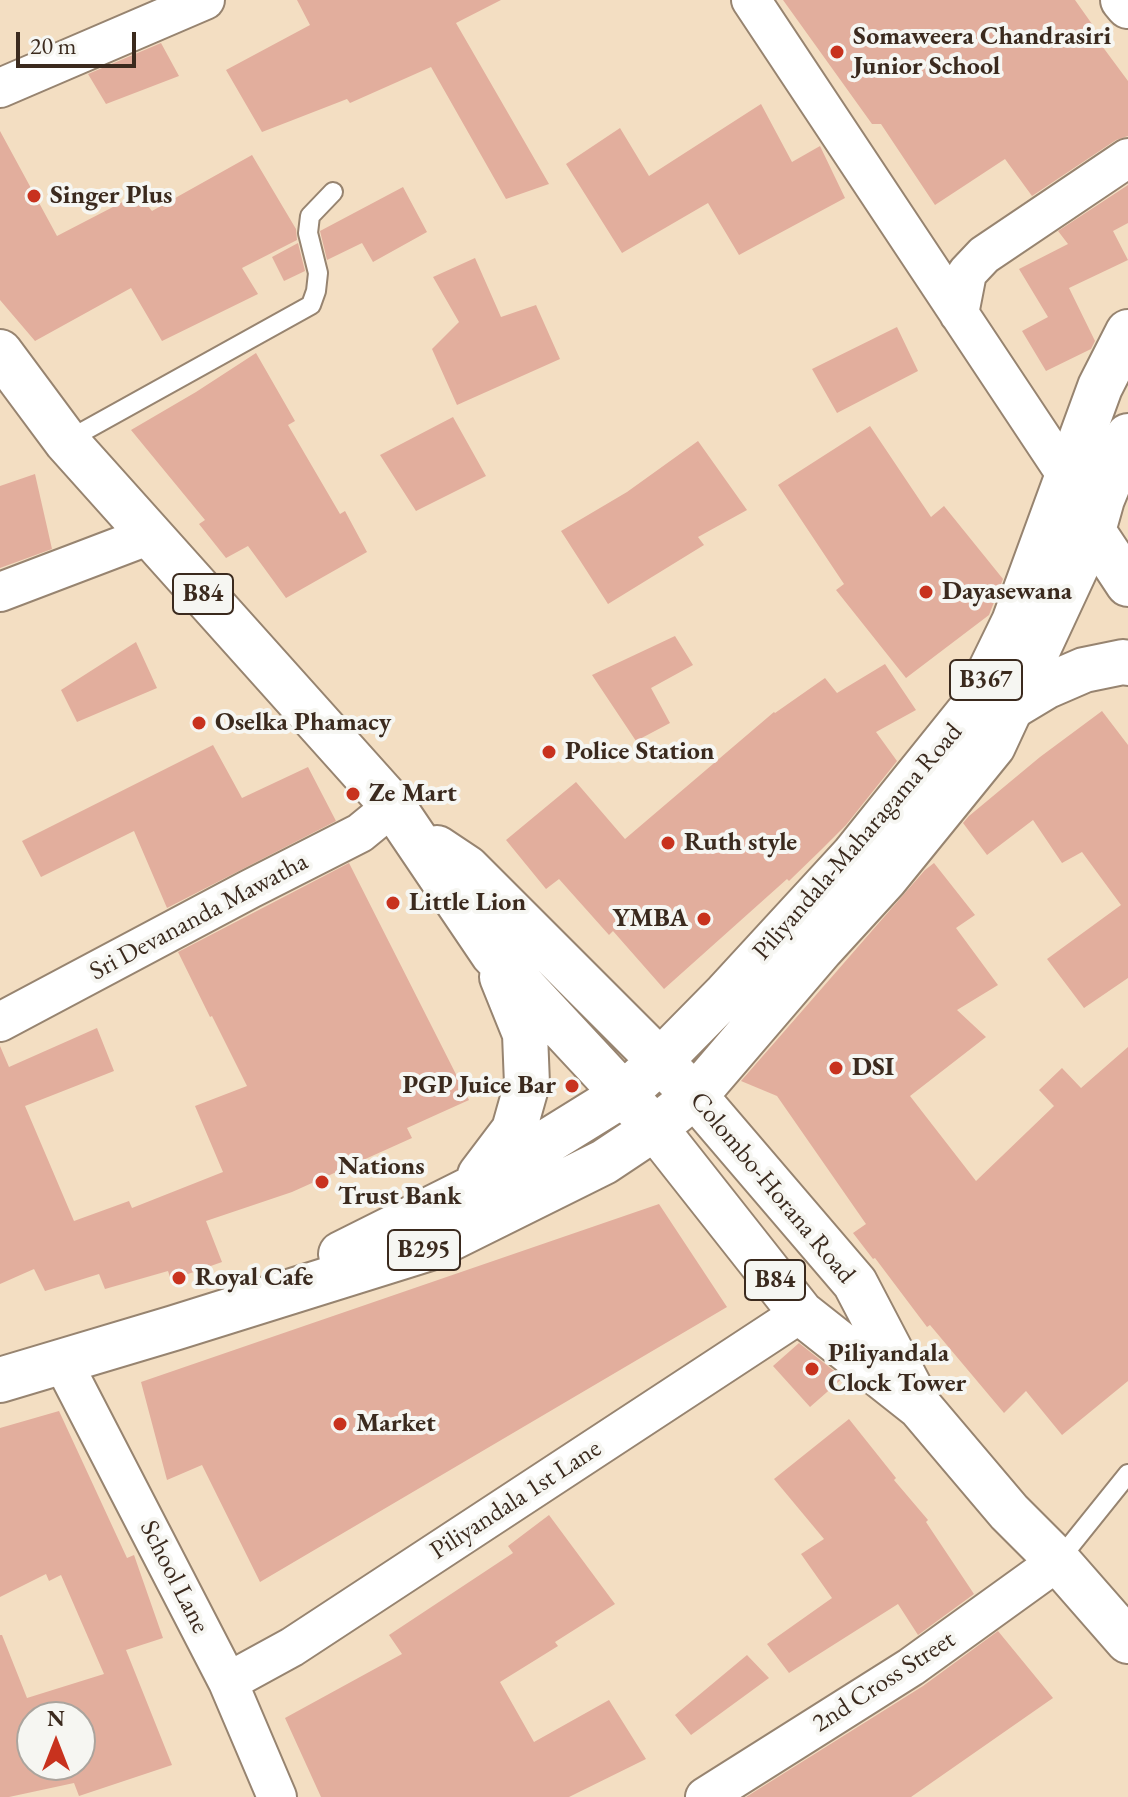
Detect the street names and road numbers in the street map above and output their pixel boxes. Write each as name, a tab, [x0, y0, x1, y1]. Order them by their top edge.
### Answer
road number: B84	[173, 574, 233, 614]
road number: B367	[950, 660, 1022, 700]
street label: Piliyandala-Maharagama Road	[747, 717, 969, 967]
street label: Sri Devananda Mawatha	[85, 846, 313, 988]
street label: Colombo-Horana Road	[683, 1086, 861, 1290]
road number: B295	[388, 1230, 460, 1270]
road number: B84	[745, 1260, 805, 1300]
street label: Piliyandala 1st Lane	[425, 1433, 607, 1567]
street label: School Lane	[132, 1515, 216, 1639]
street label: 2nd Cross Street	[807, 1624, 961, 1740]

